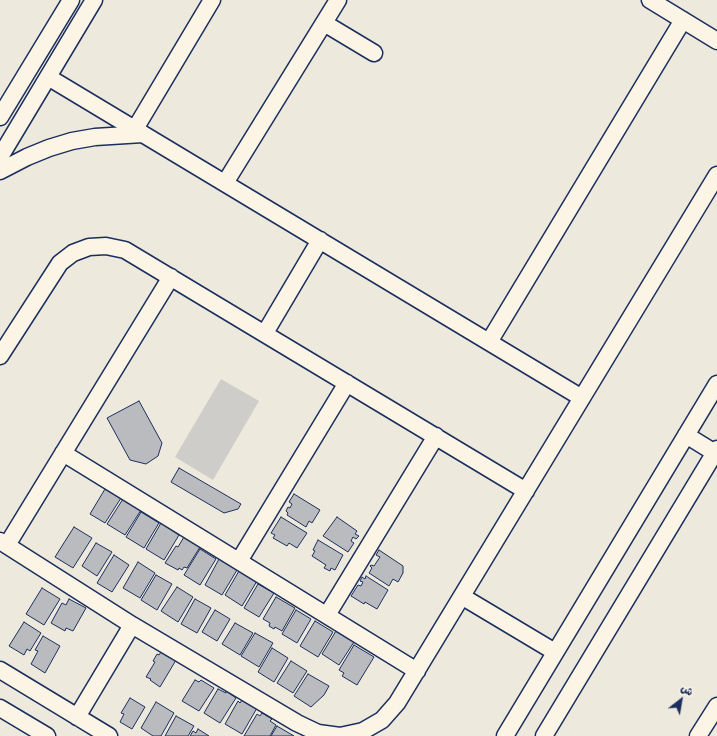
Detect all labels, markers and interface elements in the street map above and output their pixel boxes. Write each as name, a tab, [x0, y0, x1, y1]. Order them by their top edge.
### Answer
north arrow	[661, 680, 701, 720]
text: ش	[678, 681, 696, 699]

